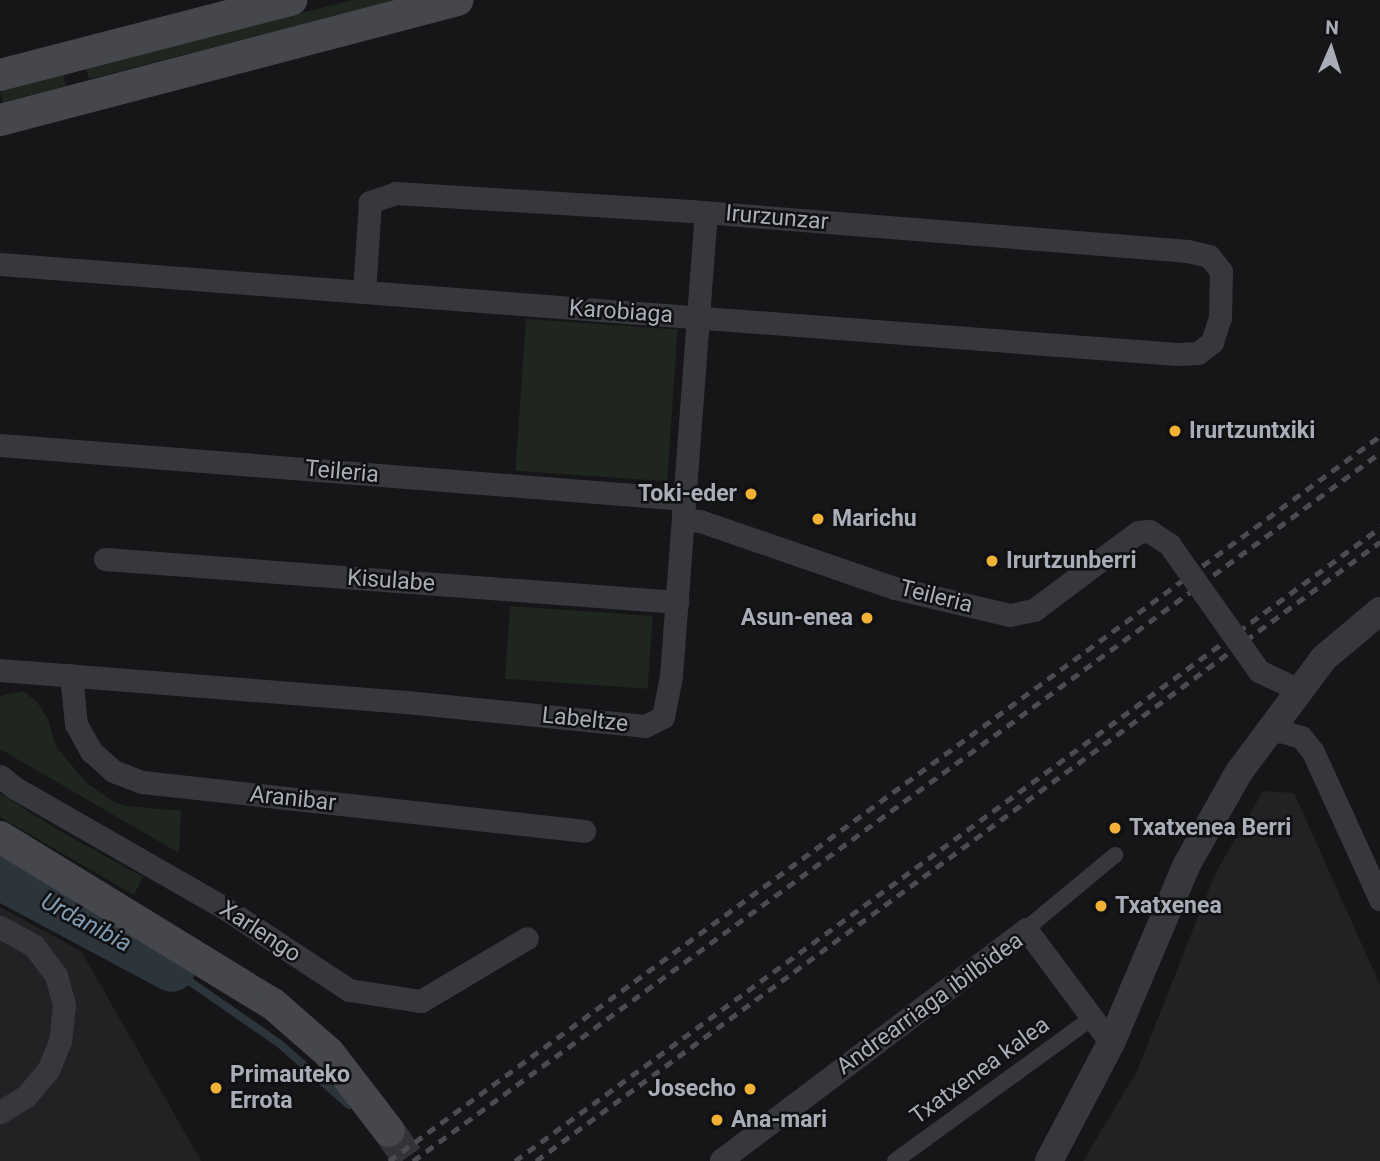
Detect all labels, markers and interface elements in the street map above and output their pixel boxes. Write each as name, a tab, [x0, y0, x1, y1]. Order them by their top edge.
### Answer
north arrow	[1296, 14, 1366, 84]
text: N	[1325, 16, 1339, 39]
street label: Irurzunzar	[724, 200, 830, 236]
street label: Karobiaga	[568, 295, 674, 329]
place label: Irurtzuntxiki	[1189, 417, 1315, 445]
marker: Irurtzuntxiki	[1167, 423, 1183, 439]
street label: Teileria	[304, 455, 380, 489]
place label: Toki-eder	[638, 480, 737, 508]
marker: Toki-eder	[743, 486, 759, 502]
place label: Marichu	[832, 505, 917, 533]
marker: Marichu	[810, 511, 826, 527]
place label: Irurtzunberri	[1006, 547, 1137, 575]
marker: Irurtzunberri	[984, 553, 1000, 569]
street label: Kisulabe	[346, 564, 436, 598]
street label: Teileria	[897, 575, 975, 619]
place label: Asun-enea	[741, 604, 853, 632]
marker: Asun-enea	[859, 610, 875, 626]
street label: Labeltze	[541, 702, 629, 738]
street label: Aranibar	[249, 781, 337, 817]
place label: Txatxenea Berri	[1129, 814, 1291, 842]
marker: Txatxenea Berri	[1107, 820, 1123, 836]
water label: Urdanibia	[36, 887, 136, 959]
place label: Txatxenea	[1115, 892, 1222, 920]
street label: Xarlengo	[214, 896, 306, 968]
marker: Txatxenea	[1093, 898, 1109, 914]
street label: Andrearriaga ibilbidea	[831, 927, 1029, 1081]
street label: Txatxenea kalea	[905, 1011, 1055, 1131]
place label: Primauteko Errota	[230, 1061, 350, 1115]
place label: Josecho	[648, 1075, 736, 1103]
marker: Primauteko Errota	[208, 1080, 224, 1096]
marker: Josecho	[742, 1081, 758, 1097]
place label: Ana-mari	[731, 1106, 827, 1134]
marker: Ana-mari	[709, 1112, 725, 1128]

